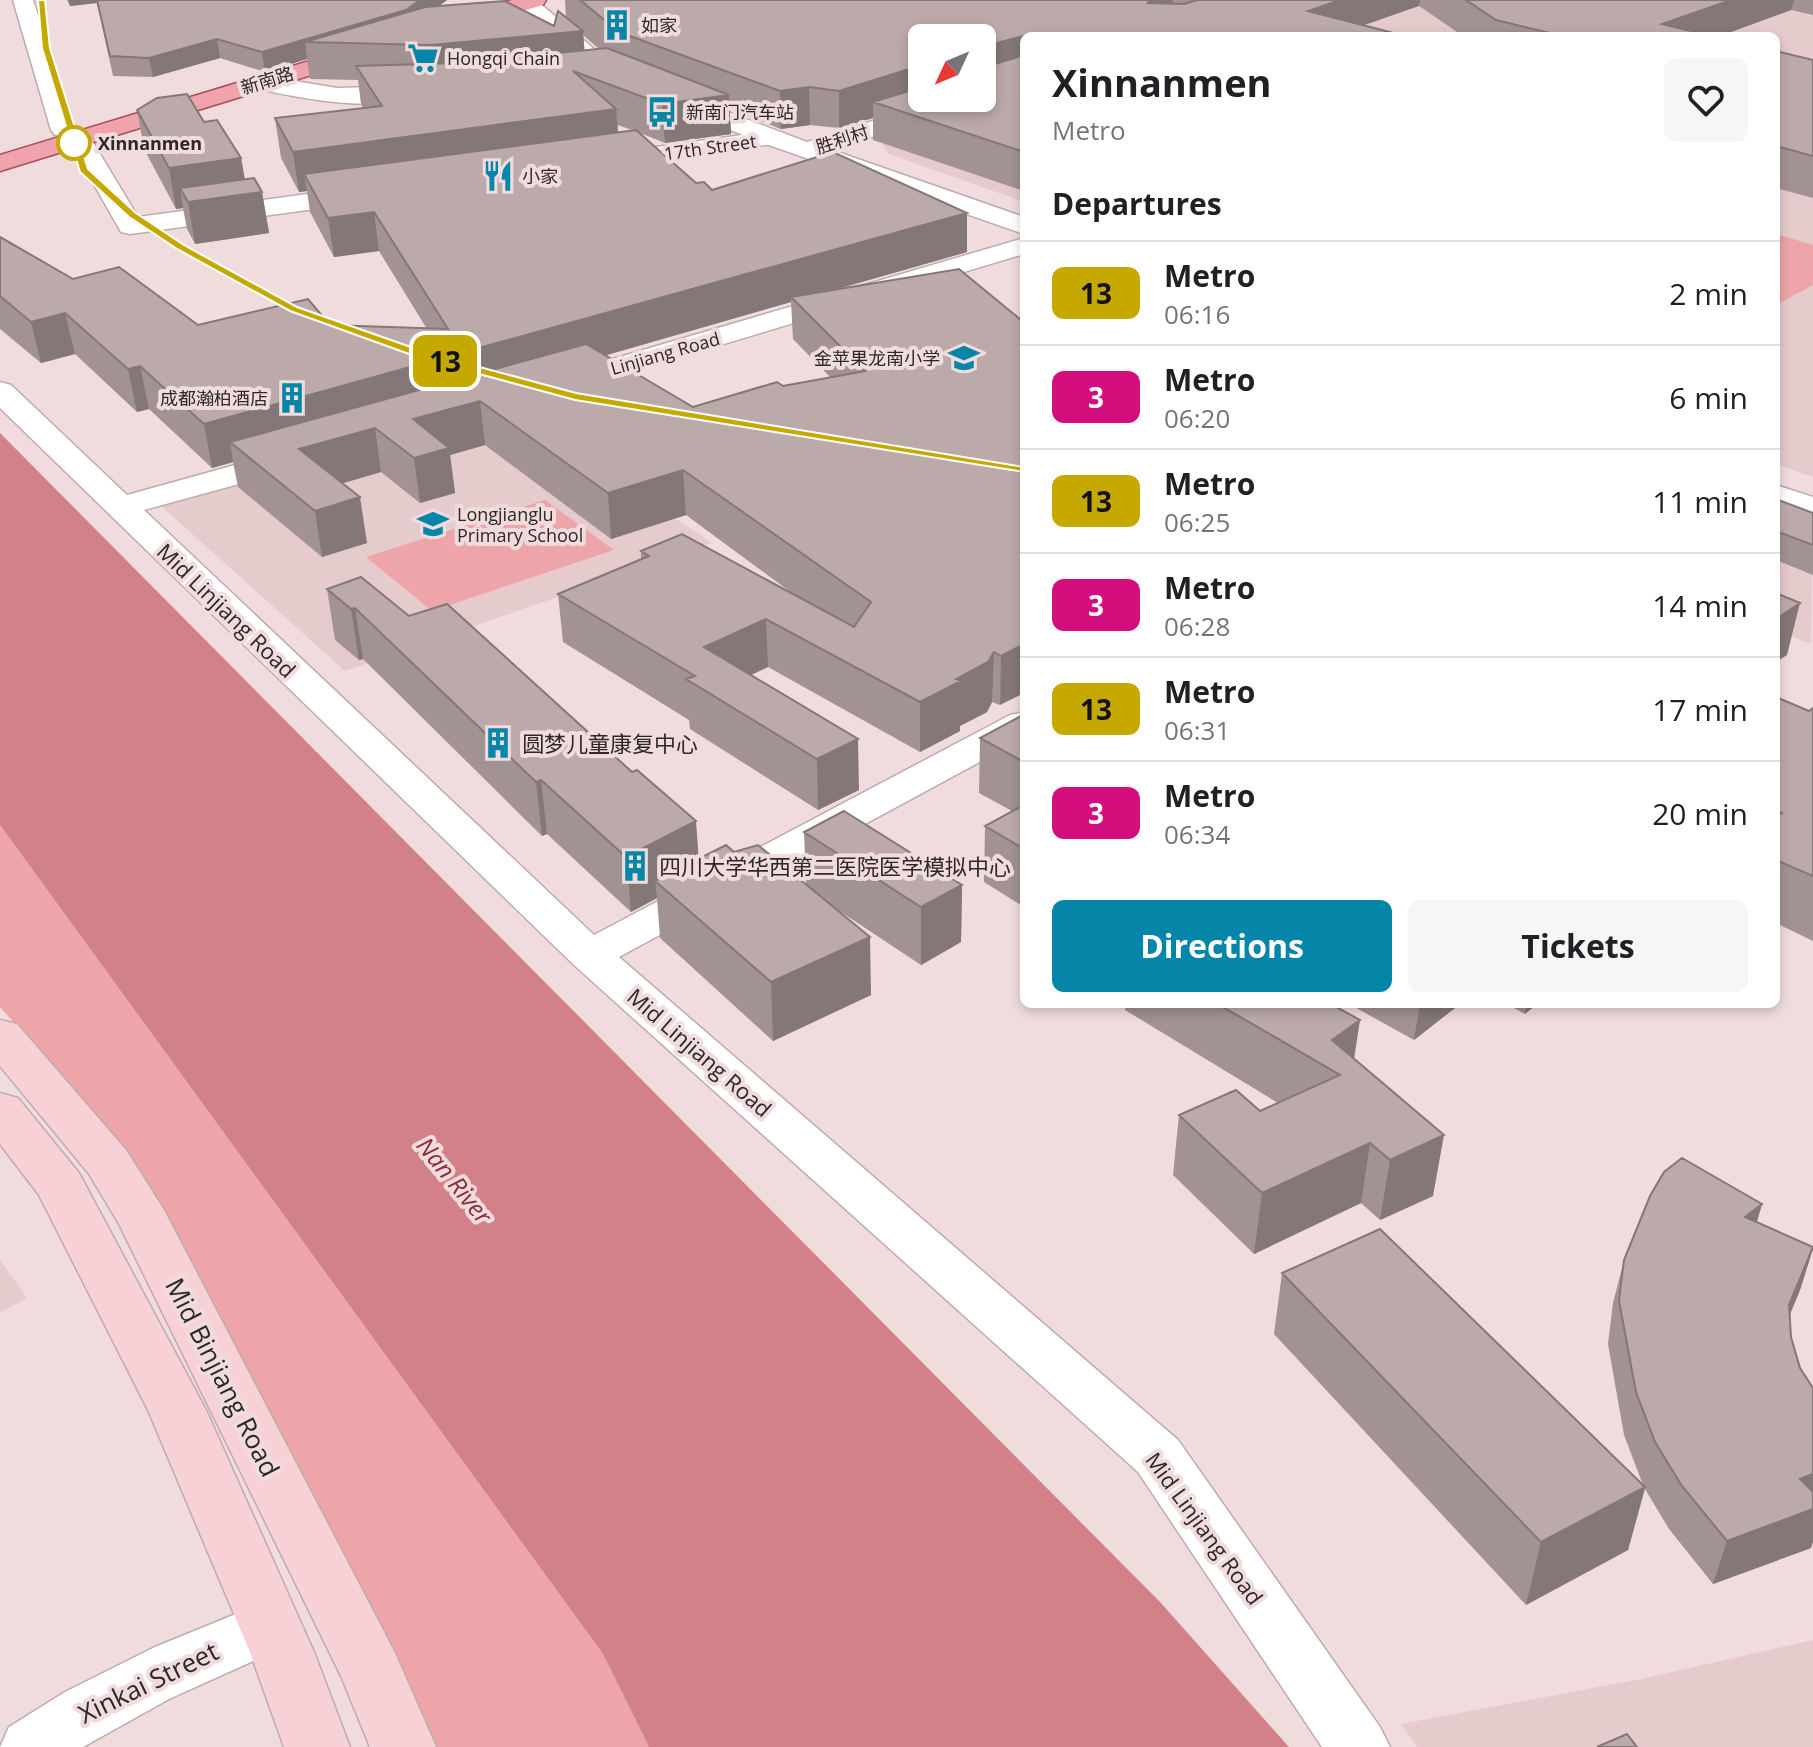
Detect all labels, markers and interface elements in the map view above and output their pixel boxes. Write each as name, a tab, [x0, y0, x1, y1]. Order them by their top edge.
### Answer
building icon: 如家	[600, 8, 634, 42]
place label: 如家	[641, 13, 677, 37]
north arrow	[908, 24, 996, 112]
map controls	[908, 24, 996, 112]
supermarket icon: Hongqi Chain	[406, 41, 440, 75]
place label: Hongqi Chain	[447, 46, 560, 70]
text: Xinnanmen	[1052, 56, 1272, 108]
button: heart	[1664, 58, 1748, 142]
street label: 新南路	[238, 61, 296, 99]
bus stop icon: 新南门汽车站	[645, 95, 679, 129]
place label: 新南门汽车站	[686, 100, 794, 124]
text: Metro	[1052, 112, 1126, 148]
street label: 胜利村	[813, 119, 871, 159]
marker: Xinnanmen	[57, 126, 91, 160]
street label: 17th Street	[662, 129, 758, 165]
place label: Xinnanmen	[98, 131, 202, 155]
restaurant icon: 小家	[481, 159, 515, 193]
place label: 小家	[522, 164, 558, 188]
text: Departures	[1052, 183, 1222, 224]
text: Metro	[1164, 255, 1255, 296]
text: 2 min	[1669, 273, 1748, 314]
text: 13	[1080, 274, 1112, 312]
text: 06:16	[1164, 296, 1230, 332]
street label: Linjiang Road	[608, 326, 722, 380]
line badge: 13	[409, 335, 481, 387]
school or university icon: 金苹果龙南小学	[947, 341, 981, 375]
text: 13	[429, 342, 461, 380]
place label: 金苹果龙南小学	[814, 346, 940, 370]
text: Metro	[1164, 359, 1255, 400]
text: 6 min	[1669, 377, 1748, 418]
text: 3	[1088, 378, 1104, 416]
building icon: 成都瀚柏酒店	[275, 381, 309, 415]
place label: 成都瀚柏酒店	[160, 386, 268, 410]
text: 06:20	[1164, 400, 1230, 436]
text: Metro	[1164, 463, 1255, 504]
text: 11 min	[1652, 481, 1748, 522]
text: 13	[1080, 482, 1112, 520]
place label: Longjianglu Primary School	[457, 502, 583, 547]
text: 06:25	[1164, 504, 1230, 540]
school or university icon: Longjianglu Primary School	[416, 507, 450, 541]
street label: Mid Linjiang Road	[151, 536, 303, 684]
text: Metro	[1164, 567, 1255, 608]
text: 14 min	[1652, 585, 1748, 626]
text: 3	[1088, 586, 1104, 624]
text: 06:28	[1164, 608, 1230, 644]
text: Metro	[1164, 671, 1255, 712]
text: 17 min	[1652, 689, 1748, 730]
text: 13	[1080, 690, 1112, 728]
text: 06:31	[1164, 712, 1230, 748]
building icon: 圆梦儿童康复中心	[481, 726, 515, 760]
place label: 圆梦儿童康复中心	[522, 728, 698, 758]
text: Metro	[1164, 775, 1255, 816]
text: 20 min	[1652, 793, 1748, 834]
text: 3	[1088, 794, 1104, 832]
text: 06:34	[1164, 816, 1230, 852]
building icon: 四川大学华西第二医院医学模拟中心	[618, 849, 652, 883]
place label: 四川大学华西第二医院医学模拟中心	[659, 851, 1011, 881]
button: Directions	[1052, 900, 1392, 992]
button: Tickets	[1408, 900, 1748, 992]
street label: Mid Linjiang Road	[621, 981, 779, 1123]
water label: Nan River	[410, 1130, 501, 1231]
street label: Mid Binjiang Road	[157, 1272, 289, 1482]
street label: Mid Linjiang Road	[1139, 1446, 1271, 1610]
street label: Xinkai Street	[72, 1633, 224, 1731]

